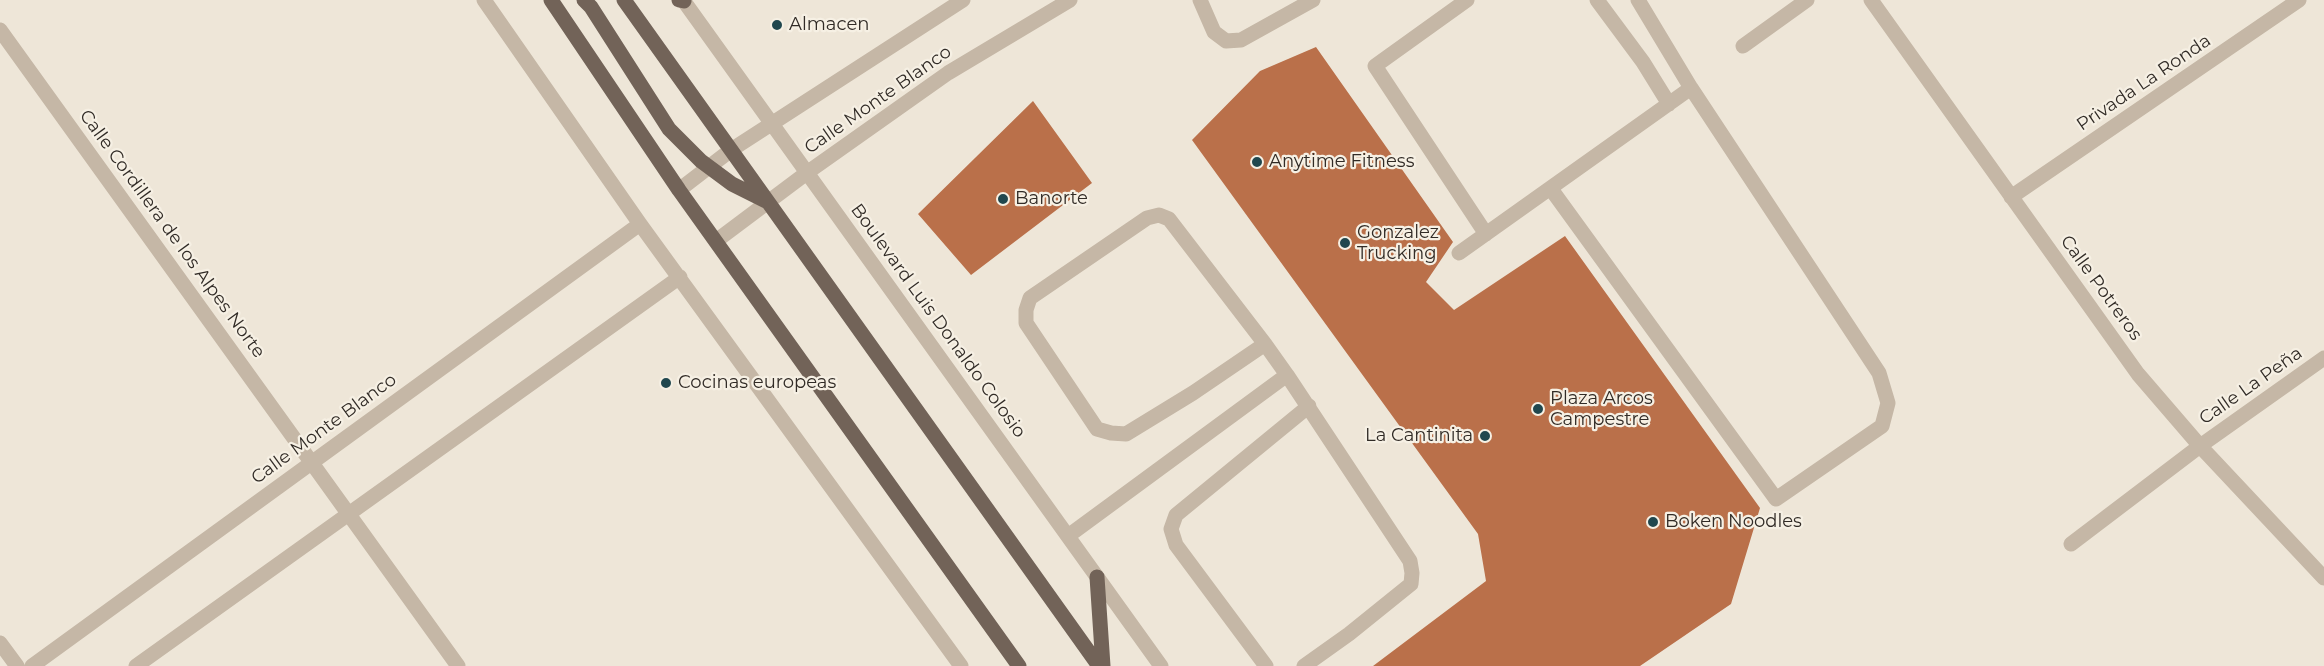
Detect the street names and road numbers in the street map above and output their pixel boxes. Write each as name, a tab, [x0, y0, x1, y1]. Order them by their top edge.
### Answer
street label: Privada La Ronda	[2073, 30, 2215, 136]
street label: Calle Monte Blanco	[800, 41, 956, 159]
street label: Calle Cordillera de los Alpes Norte	[75, 106, 269, 362]
street label: Boulevard Luis Donaldo Colosio	[846, 200, 1030, 442]
street label: Calle Potreros	[2056, 231, 2146, 345]
street label: Calle La Peña	[2195, 343, 2307, 429]
street label: Calle Monte Blanco	[247, 369, 401, 489]

